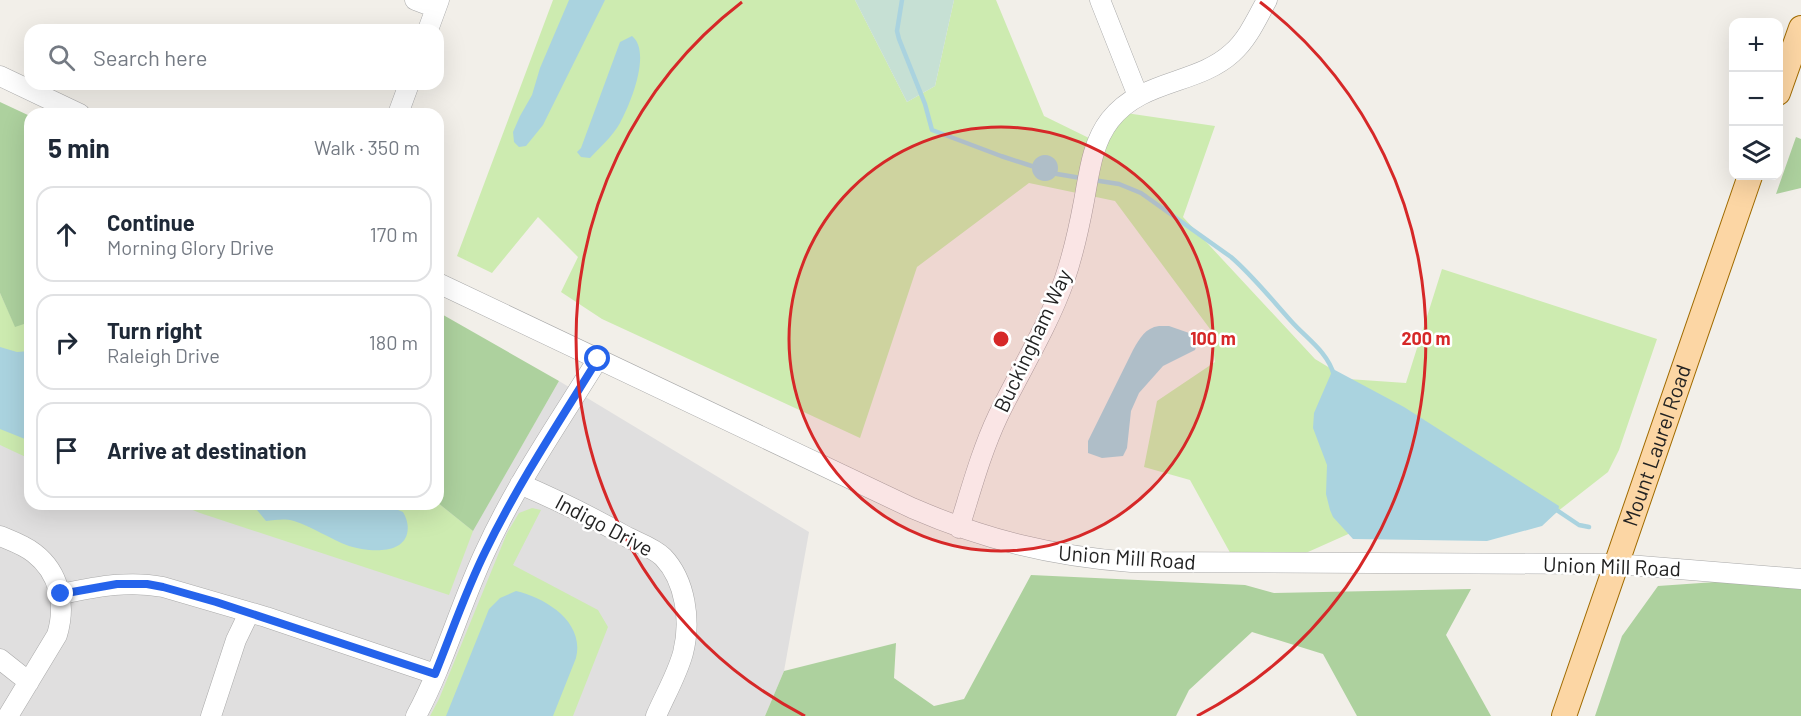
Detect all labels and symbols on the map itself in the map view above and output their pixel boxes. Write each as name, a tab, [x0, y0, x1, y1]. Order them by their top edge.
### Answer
street label: Buckingham Way	[988, 265, 1076, 416]
text: 100 m	[1190, 327, 1236, 349]
text: 200 m	[1401, 327, 1451, 349]
centre of rings	[991, 329, 1011, 349]
route start	[584, 345, 610, 371]
street label: Mount Laurel Road	[1616, 361, 1695, 529]
street label: Indigo Drive	[552, 488, 658, 561]
street label: Union Mill Road	[1057, 539, 1197, 574]
street label: Union Mill Road	[1543, 551, 1681, 580]
route end	[47, 580, 73, 606]

